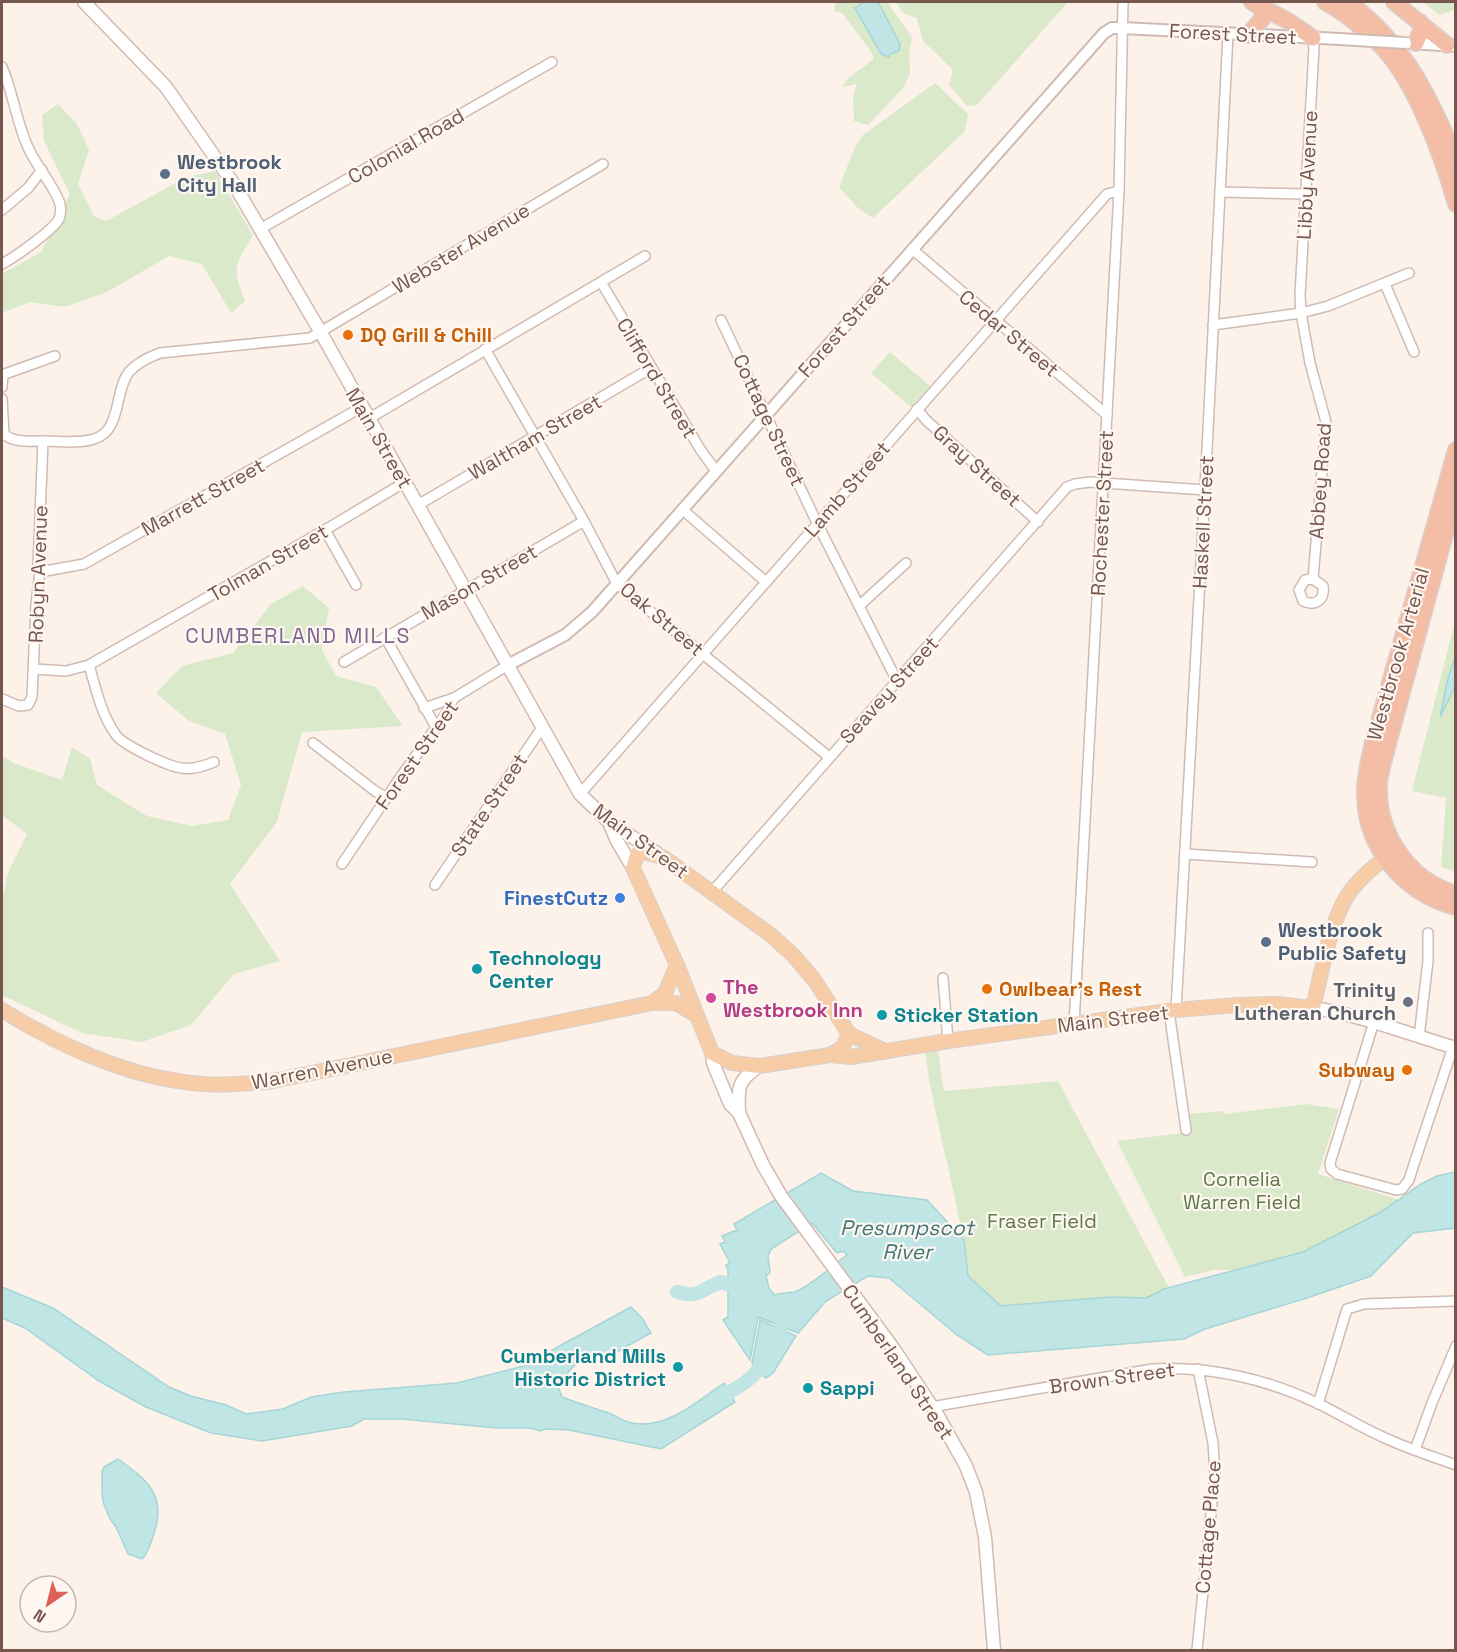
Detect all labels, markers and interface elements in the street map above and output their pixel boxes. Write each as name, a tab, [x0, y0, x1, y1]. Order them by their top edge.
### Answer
street label: Forest Street	[1168, 18, 1298, 50]
street label: Colonial Road	[343, 102, 469, 190]
street label: Libby Avenue	[1291, 110, 1323, 240]
place label: Westbrook City Hall	[177, 149, 282, 198]
marker: Westbrook City Hall	[158, 167, 172, 181]
street label: Webster Avenue	[387, 197, 535, 299]
street label: Forest Street	[792, 269, 896, 383]
street label: Cedar Street	[954, 284, 1064, 382]
street label: Clifford Street	[611, 313, 703, 443]
place label: DQ Grill & Chill	[360, 322, 492, 348]
marker: DQ Grill & Chill	[341, 328, 355, 342]
street label: Cottage Street	[727, 350, 811, 490]
street label: Main Street	[340, 383, 418, 493]
street label: Waltham Street	[463, 388, 607, 486]
street label: Gray Street	[927, 419, 1027, 513]
street label: Abbey Road	[1303, 422, 1337, 540]
street label: Rochester Street	[1085, 430, 1119, 596]
street label: Lamb Street	[798, 436, 896, 542]
street label: Marrett Street	[137, 452, 269, 542]
street label: Haskell Street	[1187, 455, 1219, 589]
street label: Robyn Avenue	[23, 505, 53, 643]
street label: Tolman Street	[203, 518, 333, 608]
street label: Mason Street	[416, 538, 542, 626]
street label: Westbrook Arterial	[1361, 565, 1435, 743]
street label: Oak Street	[615, 576, 709, 662]
district label: CUMBERLAND MILLS	[185, 622, 411, 649]
street label: Seavey Street	[834, 631, 944, 749]
street label: Forest Street	[370, 695, 464, 815]
street label: State Street	[445, 748, 533, 862]
street label: Main Street	[588, 798, 694, 884]
place label: FinestCutz	[504, 885, 608, 911]
marker: FinestCutz	[613, 891, 627, 905]
place label: Westbrook Public Safety	[1278, 917, 1407, 966]
marker: Westbrook Public Safety	[1259, 935, 1273, 949]
place label: Technology Center	[489, 945, 602, 994]
marker: Technology Center	[470, 962, 484, 976]
place label: The Westbrook Inn	[723, 974, 863, 1023]
place label: Owlbear's Rest	[999, 976, 1142, 1002]
place label: Trinity Lutheran Church	[1234, 977, 1396, 1026]
marker: Owlbear's Rest	[980, 982, 994, 996]
marker: The Westbrook Inn	[704, 991, 718, 1005]
marker: Trinity Lutheran Church	[1401, 995, 1415, 1009]
street label: Main Street	[1056, 999, 1170, 1039]
place label: Sticker Station	[894, 1002, 1039, 1028]
marker: Sticker Station	[875, 1008, 889, 1022]
street label: Warren Avenue	[249, 1043, 395, 1095]
place label: Subway	[1319, 1057, 1395, 1083]
marker: Subway	[1400, 1063, 1414, 1077]
park label: Cornelia Warren Field	[1183, 1166, 1301, 1215]
park label: Fraser Field	[987, 1208, 1097, 1234]
water label: Presumpscot River	[840, 1214, 976, 1265]
street label: Cumberland Street	[836, 1279, 960, 1445]
place label: Cumberland Mills Historic District	[500, 1343, 666, 1392]
street label: Brown Street	[1047, 1356, 1177, 1400]
marker: Cumberland Mills Historic District	[671, 1360, 685, 1374]
place label: Sappi	[820, 1375, 875, 1401]
marker: Sappi	[801, 1381, 815, 1395]
street label: Cottage Place	[1189, 1459, 1227, 1595]
north arrow	[18, 1574, 78, 1634]
text: N	[29, 1604, 50, 1628]

